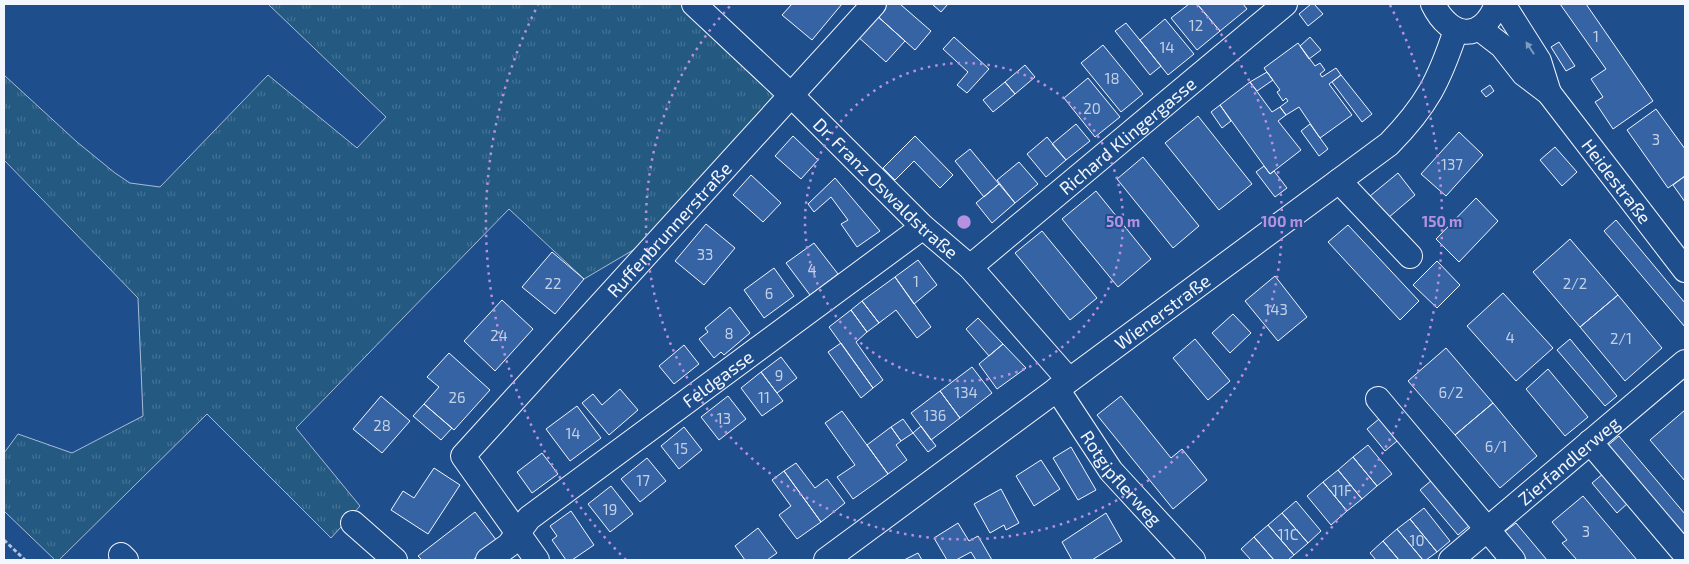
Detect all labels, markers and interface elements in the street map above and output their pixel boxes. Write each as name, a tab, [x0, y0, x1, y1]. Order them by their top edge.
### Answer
house number: 12	[1189, 16, 1203, 34]
house number: 1	[1593, 27, 1599, 45]
house number: 14	[1159, 38, 1175, 56]
one-way arrow	[1525, 42, 1535, 55]
house number: 18	[1104, 69, 1120, 87]
street label: Richard Klingergasse	[1054, 72, 1200, 199]
house number: 20	[1083, 99, 1101, 117]
street label: Dr. Franz Oswaldstraße	[809, 113, 963, 263]
house number: 3	[1652, 130, 1660, 148]
street label: Heidestraße	[1577, 134, 1656, 228]
house number: 137	[1441, 155, 1463, 173]
street label: Ruffenbrunnerstraße	[602, 157, 736, 301]
text: 50 m	[1106, 212, 1140, 230]
text: 100 m	[1261, 212, 1303, 230]
text: 150 m	[1422, 212, 1462, 230]
centre of rings	[955, 213, 973, 231]
house number: 33	[697, 245, 713, 263]
house number: 4	[807, 260, 817, 278]
street label: Wienerstraße	[1110, 269, 1214, 354]
house number: 1	[913, 272, 919, 290]
house number: 22	[545, 274, 561, 292]
house number: 2/2	[1563, 274, 1587, 292]
house number: 6	[765, 284, 773, 302]
house number: 143	[1264, 300, 1288, 318]
house number: 8	[724, 324, 734, 342]
house number: 24	[490, 326, 508, 344]
house number: 4	[1505, 328, 1515, 346]
house number: 2/1	[1610, 329, 1632, 347]
street label: Feldgasse	[678, 345, 757, 412]
house number: 9	[775, 366, 783, 384]
house number: 134	[954, 383, 978, 401]
house number: 6/2	[1439, 383, 1463, 401]
house number: 26	[448, 388, 466, 406]
house number: 11	[758, 388, 770, 406]
house number: 136	[924, 406, 946, 424]
house number: 13	[717, 409, 731, 427]
street label: Zierfandlerweg	[1513, 411, 1624, 510]
house number: 28	[373, 416, 391, 434]
house number: 14	[565, 424, 581, 442]
street label: Rotgipflerweg	[1076, 426, 1167, 530]
house number: 6/1	[1485, 437, 1507, 455]
house number: 15	[674, 439, 688, 457]
house number: 17	[636, 471, 650, 489]
house number: 11F	[1332, 481, 1352, 499]
house number: 19	[603, 500, 617, 518]
house number: 3	[1582, 522, 1590, 540]
house number: 11C	[1278, 525, 1299, 543]
house number: 10	[1409, 531, 1425, 549]

